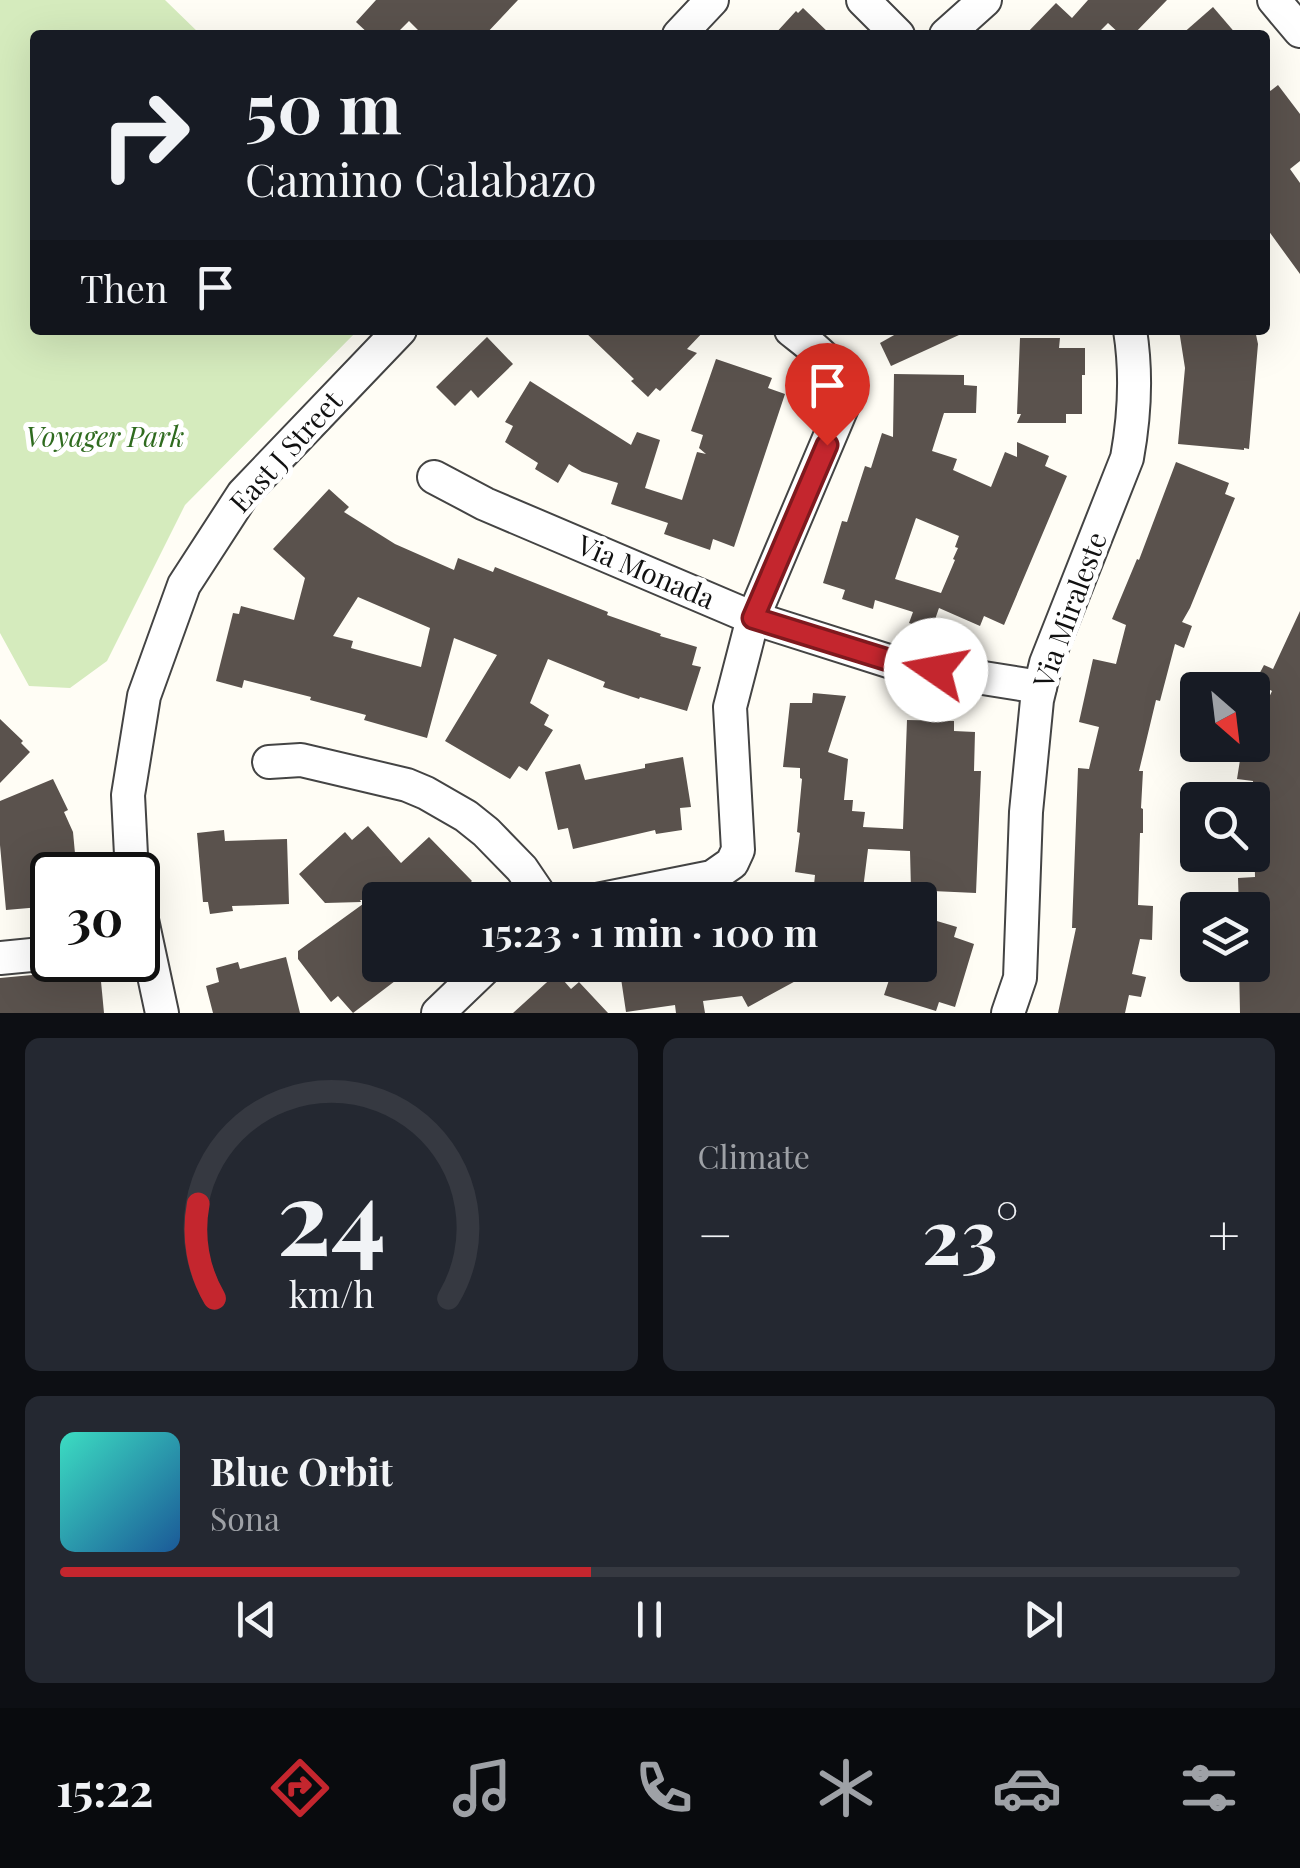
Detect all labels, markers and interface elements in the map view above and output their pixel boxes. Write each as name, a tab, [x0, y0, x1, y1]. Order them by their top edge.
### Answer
text: 50 m	[245, 58, 402, 152]
icon: right	[80, 70, 210, 200]
text: Camino Calabazo	[245, 148, 597, 208]
icon: arrive	[188, 260, 243, 315]
text: Then	[80, 262, 168, 313]
pin	[785, 343, 870, 446]
icon: arrive	[800, 358, 855, 413]
street label: East J Street	[221, 382, 350, 520]
park label: Voyager Park	[26, 417, 184, 454]
street label: Via Monada	[571, 525, 721, 616]
street label: Via Miraleste	[1023, 527, 1114, 693]
position arrow	[884, 618, 988, 722]
north arrow	[1180, 672, 1270, 762]
map controls	[1180, 672, 1270, 982]
button: search	[1180, 782, 1270, 872]
speed limit sign: 30	[30, 852, 160, 982]
button: layers	[1180, 892, 1270, 982]
text: 15:23 · 1 min · 100 m	[481, 906, 818, 957]
text: Climate	[698, 1134, 810, 1177]
text: 24	[277, 1143, 386, 1282]
text: 23°	[922, 1183, 1019, 1283]
text: −	[698, 1196, 733, 1270]
text: +	[1208, 1196, 1240, 1270]
text: km/h	[288, 1269, 374, 1317]
text: Blue Orbit	[210, 1445, 393, 1496]
text: Sona	[210, 1496, 280, 1539]
icon: previous	[229, 1592, 284, 1647]
icon: pause	[622, 1592, 677, 1647]
icon: next	[1016, 1592, 1071, 1647]
icon: directions	[265, 1753, 335, 1823]
icon: music	[447, 1753, 517, 1823]
icon: phone	[629, 1753, 699, 1823]
icon: climate	[811, 1753, 881, 1823]
icon: car	[992, 1753, 1062, 1823]
icon: filters	[1174, 1753, 1244, 1823]
text: 15:22	[56, 1758, 153, 1818]

